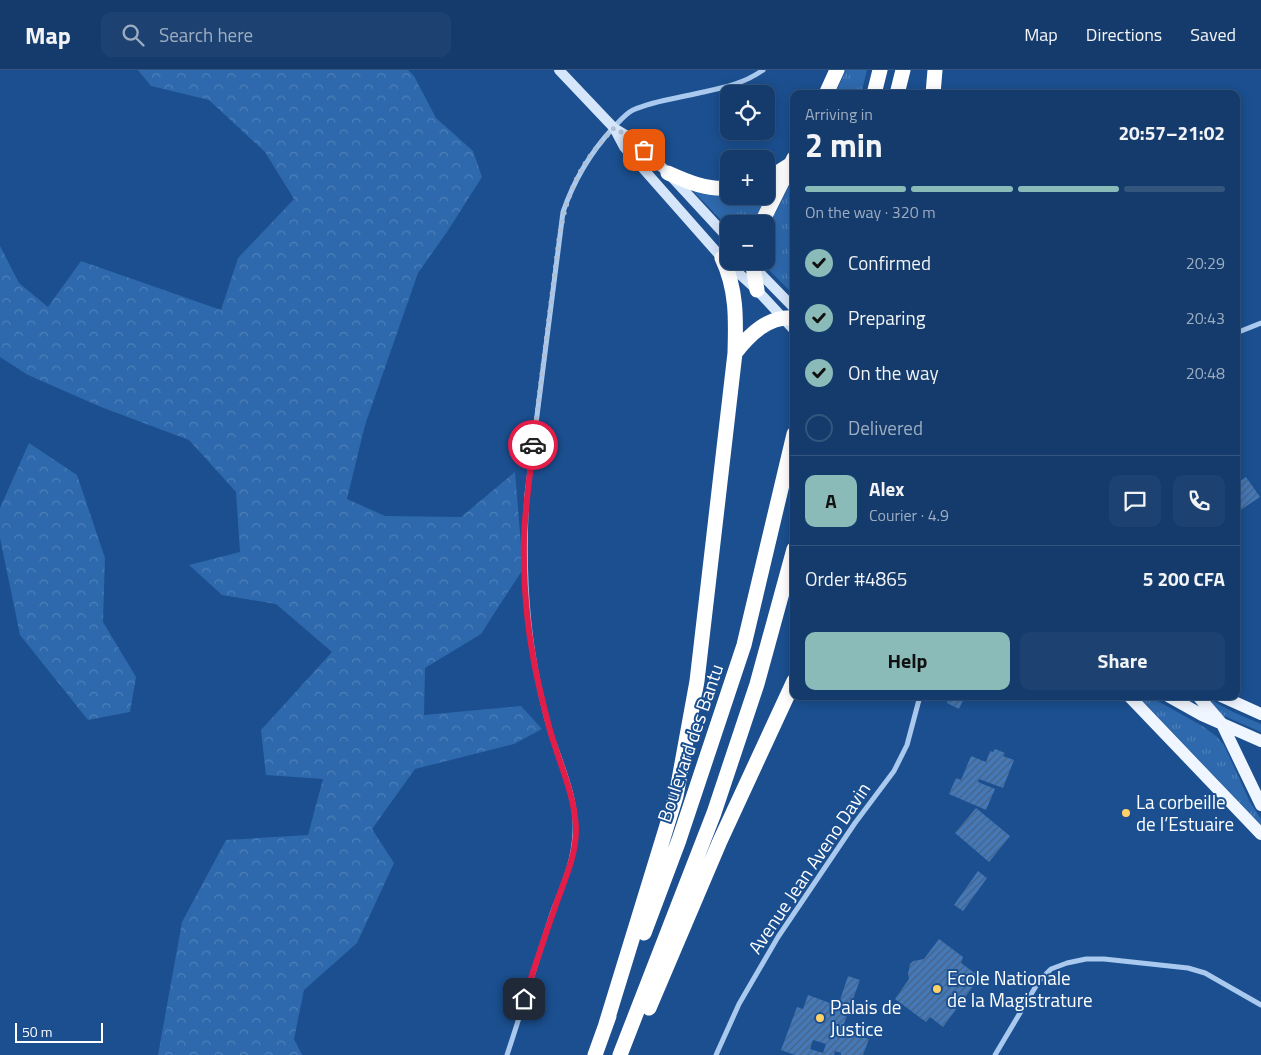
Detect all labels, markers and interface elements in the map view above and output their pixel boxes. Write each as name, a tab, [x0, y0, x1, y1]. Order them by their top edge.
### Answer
search box	[101, 12, 451, 57]
text: Map	[25, 17, 71, 53]
text: Search here	[159, 20, 253, 49]
icon: search	[119, 21, 147, 49]
text: Map	[1024, 21, 1058, 48]
text: Directions	[1086, 21, 1162, 48]
text: Saved	[1190, 21, 1236, 48]
map controls	[720, 85, 775, 270]
button: locate	[720, 85, 775, 140]
text: Arriving in	[805, 102, 873, 126]
text: 20:57–21:02	[1118, 118, 1225, 147]
text: 2 min	[805, 121, 883, 169]
pin	[623, 129, 665, 171]
icon: bag	[630, 136, 658, 164]
button: +	[720, 150, 775, 205]
text: On the way · 320 m	[805, 200, 936, 224]
button: −	[720, 215, 775, 270]
text: Confirmed	[848, 248, 931, 277]
icon: check	[805, 249, 833, 277]
text: 20:29	[1186, 251, 1225, 275]
text: Preparing	[848, 303, 925, 332]
icon: check	[805, 304, 833, 332]
text: 20:43	[1186, 306, 1225, 330]
text: On the way	[848, 358, 939, 387]
icon: check	[805, 359, 833, 387]
text: 20:48	[1186, 361, 1225, 385]
text: Delivered	[848, 413, 923, 442]
courier	[508, 420, 558, 470]
icon: car	[519, 431, 547, 459]
text: Alex	[869, 474, 904, 503]
button: chat	[1109, 475, 1161, 527]
button: phone	[1173, 475, 1225, 527]
text: A	[825, 486, 837, 515]
text: Courier · 4.9	[869, 503, 949, 527]
text: Order #4865	[805, 564, 907, 593]
text: 5 200 CFA	[1143, 564, 1225, 593]
button: Help	[805, 632, 1010, 690]
button: Share	[1020, 632, 1225, 690]
street label: Boulevard des Bantu	[649, 660, 730, 826]
street label: Avenue Jean Aveno Davin	[740, 776, 877, 959]
place label: La corbeille de l’Estuaire	[1136, 787, 1234, 838]
marker: La corbeille de l’Estuaire	[1120, 807, 1132, 819]
place label: Ecole Nationale de la Magistrature	[947, 963, 1093, 1014]
pin	[503, 978, 545, 1020]
marker: Ecole Nationale de la Magistrature	[931, 983, 943, 995]
icon: home	[510, 985, 538, 1013]
place label: Palais de Justice	[830, 992, 901, 1043]
marker: Palais de Justice	[814, 1012, 826, 1024]
scale bar	[15, 1020, 102, 1043]
text: 50 m	[22, 1021, 52, 1042]

